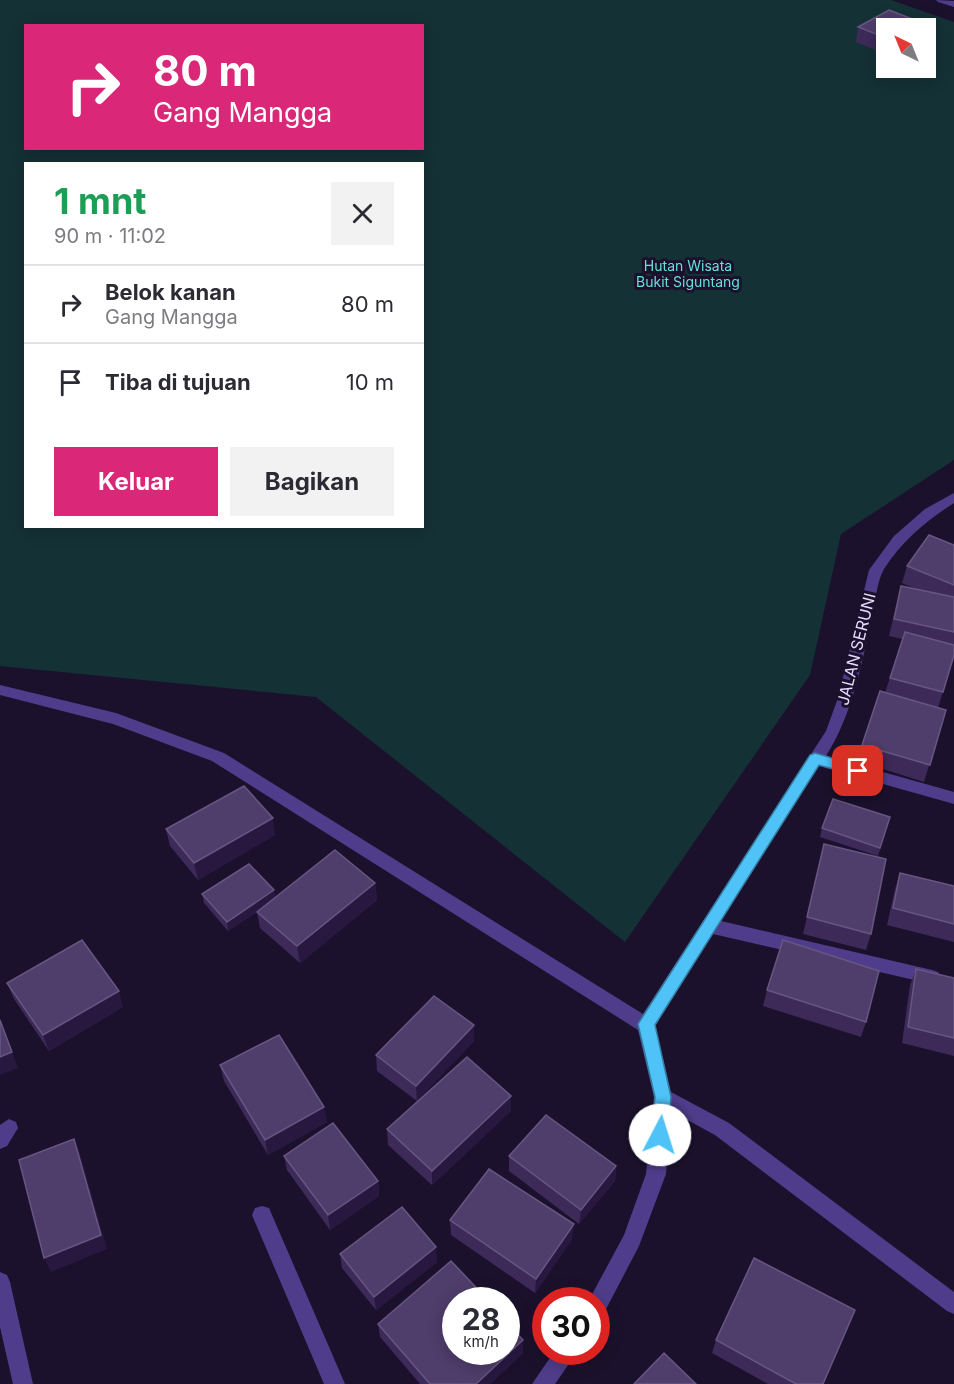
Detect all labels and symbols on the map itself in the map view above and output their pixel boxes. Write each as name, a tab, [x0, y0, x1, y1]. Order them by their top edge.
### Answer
north arrow	[876, 18, 936, 78]
park label: Hutan Wisata Bukit Siguntang	[636, 257, 740, 290]
street label: JALAN SERUNI	[832, 591, 880, 707]
pin	[832, 745, 883, 796]
position arrow	[628, 1103, 692, 1167]
speed limit sign: 30	[532, 1287, 610, 1365]

